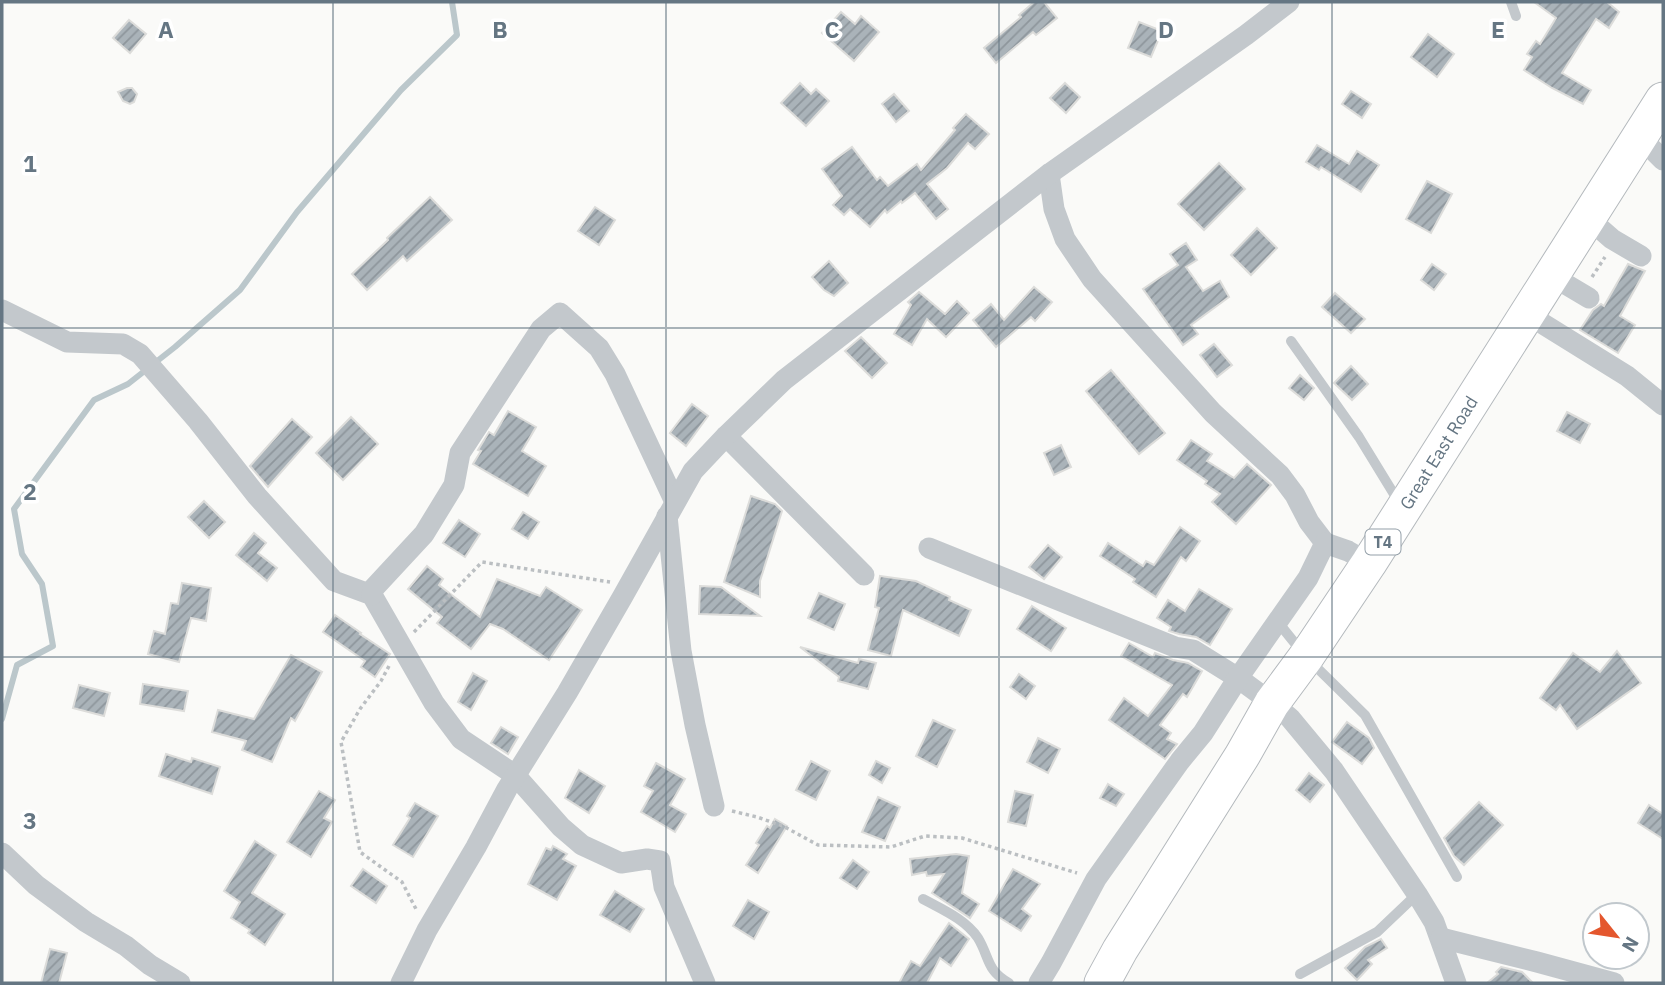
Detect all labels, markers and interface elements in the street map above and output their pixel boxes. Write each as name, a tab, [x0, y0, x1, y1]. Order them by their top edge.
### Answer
text: A	[158, 14, 174, 44]
text: B	[492, 14, 508, 44]
text: C	[825, 14, 840, 44]
text: D	[1158, 14, 1174, 44]
text: E	[1491, 14, 1505, 44]
text: 1	[23, 148, 37, 178]
street label: Great East Road	[1394, 392, 1483, 514]
text: 2	[23, 476, 37, 506]
road number: T4	[1366, 530, 1400, 554]
text: 3	[23, 805, 37, 835]
north arrow	[1581, 901, 1651, 971]
text: N	[1617, 933, 1645, 956]

